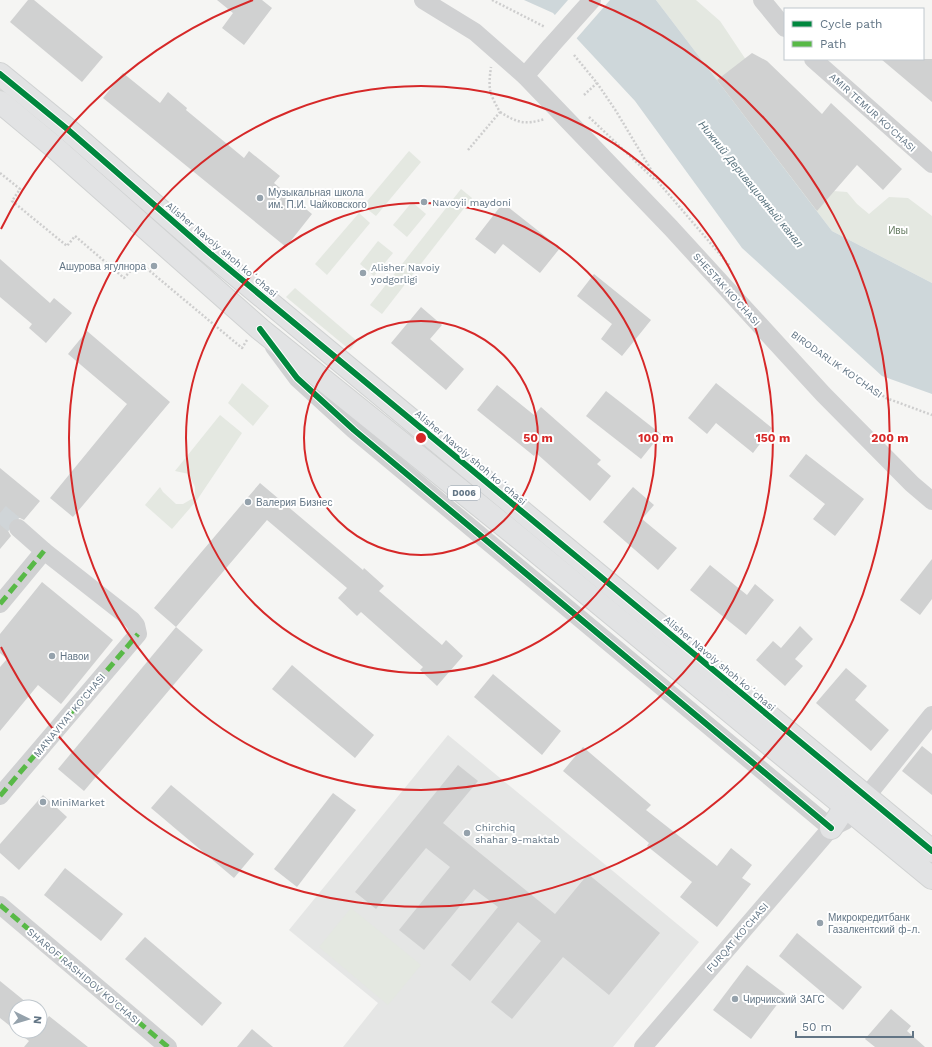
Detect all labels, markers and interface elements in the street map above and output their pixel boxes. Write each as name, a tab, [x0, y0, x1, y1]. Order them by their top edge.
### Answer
legend	[784, 8, 924, 60]
text: Cycle path	[820, 17, 882, 31]
text: Path	[820, 37, 846, 51]
street label: AMIR TEMUR KO‘CHASI	[827, 71, 918, 154]
water label: Нижний Деривационный канал	[695, 118, 806, 250]
place label: Музыкальная школа им. П.И. Чайковского	[268, 187, 367, 210]
marker: Музыкальная школа им. П.И. Чайковского	[255, 193, 265, 203]
marker: Navoyii maydoni	[419, 197, 429, 207]
place label: Navoyii maydoni	[432, 197, 511, 208]
street label: Alisher Navoiy shoh koʻchasi	[164, 200, 279, 299]
park label: Ивы	[888, 225, 908, 236]
street label: SHESTAK KO'CHASI	[691, 251, 762, 328]
place label: Ашурова ягулнора	[59, 261, 146, 272]
marker: Ашурова ягулнора	[149, 261, 159, 271]
place label: Alisher Navoiy yodgorligi	[371, 262, 440, 285]
marker: Alisher Navoiy yodgorligi	[358, 268, 368, 278]
street label: BIRODARLIK KO'CHASI	[789, 329, 884, 400]
street label: Alisher Navoiy shoh koʻchasi	[413, 408, 528, 507]
centre of rings	[414, 431, 428, 445]
text: 50 m	[523, 431, 553, 445]
text: 100 m	[638, 431, 674, 445]
text: 150 m	[756, 431, 790, 445]
text: 200 m	[871, 431, 909, 445]
road number: D006	[448, 486, 480, 500]
marker: Валерия Бизнес	[243, 497, 253, 507]
place label: Валерия Бизнес	[256, 497, 332, 508]
street label: Alisher Navoiy shoh koʻchasi	[662, 614, 777, 713]
marker: Навои	[47, 651, 57, 661]
place label: Навои	[60, 651, 89, 662]
street label: MA’NAVIYAT KO'CHASI	[31, 671, 108, 759]
marker: MiniMarket	[38, 797, 48, 807]
place label: MiniMarket	[51, 797, 105, 808]
place label: Chirchiq shahar 9-maktab	[475, 822, 559, 845]
marker: Chirchiq shahar 9-maktab	[462, 828, 472, 838]
street label: FURQAT KO'CHASI	[704, 900, 770, 974]
place label: Микрокредитбанк Газалкентский ф-л.	[828, 912, 920, 935]
marker: Микрокредитбанк Газалкентский ф-л.	[815, 918, 825, 928]
street label: SHAROF RASHIDOV KO'CHASI	[25, 926, 142, 1027]
marker: Чирчикский ЗАГС	[730, 994, 740, 1004]
place label: Чирчикский ЗАГС	[743, 994, 825, 1005]
north arrow	[8, 999, 48, 1039]
scale bar	[796, 1013, 913, 1039]
text: N	[31, 1015, 44, 1024]
text: 50 m	[802, 1020, 832, 1034]

